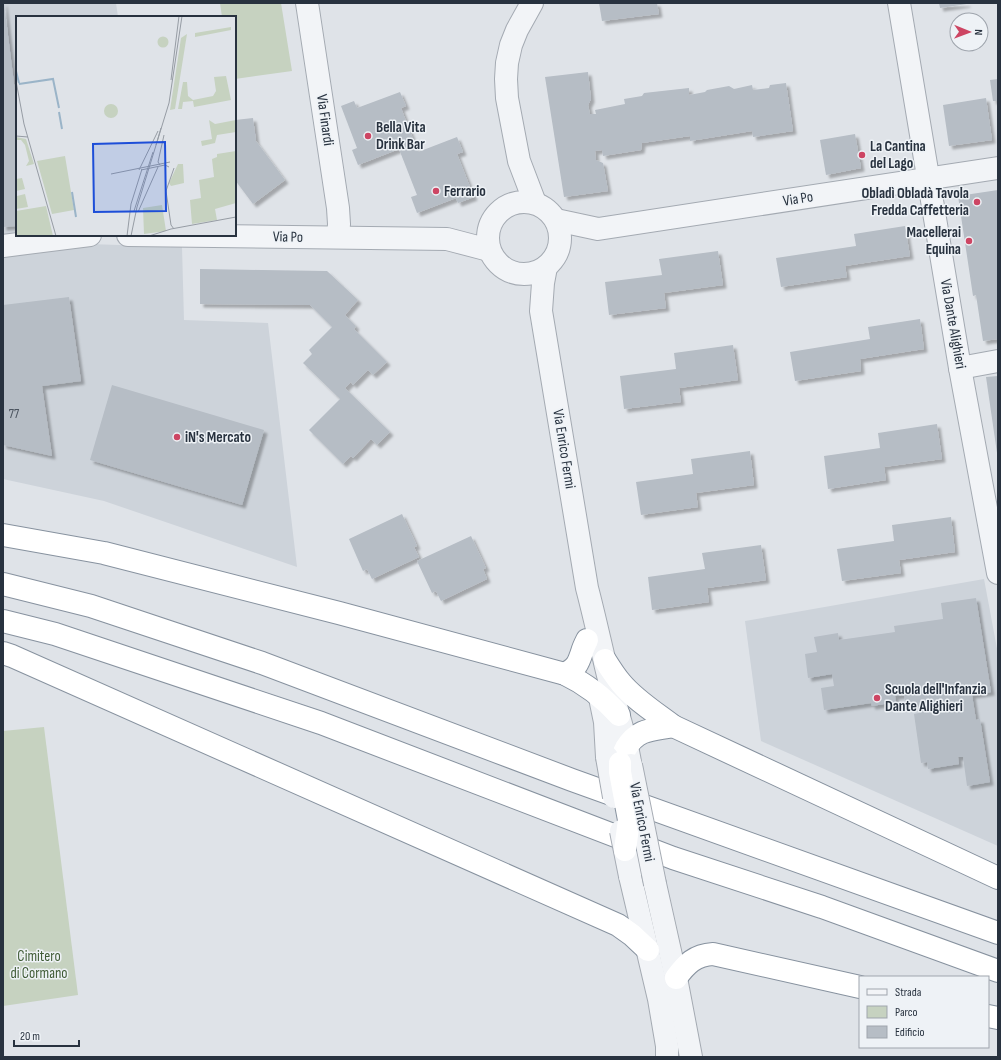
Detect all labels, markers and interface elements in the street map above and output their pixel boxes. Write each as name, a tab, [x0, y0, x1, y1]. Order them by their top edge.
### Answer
north arrow	[949, 12, 989, 52]
inset map	[16, 16, 236, 236]
text: N	[972, 29, 985, 35]
street label: Via Finardi	[312, 93, 338, 147]
place label: Bella Vita Drink Bar	[376, 118, 426, 154]
marker: Bella Vita Drink Bar	[363, 131, 373, 141]
place label: La Cantina del Lago	[870, 137, 926, 173]
marker: La Cantina del Lago	[857, 150, 867, 160]
place label: Ferrario	[444, 182, 486, 201]
place label: Obladì Obladà Tavola Fredda Caffetteria	[862, 184, 969, 220]
marker: Ferrario	[431, 186, 441, 196]
street label: Via Po	[782, 187, 814, 211]
marker: Obladì Obladà Tavola Fredda Caffetteria	[972, 197, 982, 207]
place label: Macellerai Equina	[907, 223, 961, 259]
street label: Via Po	[273, 227, 303, 247]
marker: Macellerai Equina	[964, 236, 974, 246]
street label: Via Dante Alighieri	[936, 278, 970, 371]
house number: 77	[9, 406, 20, 422]
street label: Via Enrico Fermi	[548, 408, 580, 490]
place label: iN's Mercato	[185, 428, 251, 447]
marker: iN's Mercato	[172, 432, 182, 442]
place label: Scuola dell'Infanzia Dante Alighieri	[885, 680, 987, 716]
marker: Scuola dell'Infanzia Dante Alighieri	[872, 693, 882, 703]
street label: Via Enrico Fermi	[625, 781, 659, 863]
park label: Cimitero di Cormano	[10, 947, 68, 983]
legend	[859, 976, 989, 1048]
text: Strada	[895, 985, 922, 1000]
text: Parco	[895, 1005, 918, 1020]
scale bar	[14, 1022, 79, 1048]
text: Edificio	[895, 1025, 924, 1040]
text: 20 m	[20, 1029, 40, 1044]

